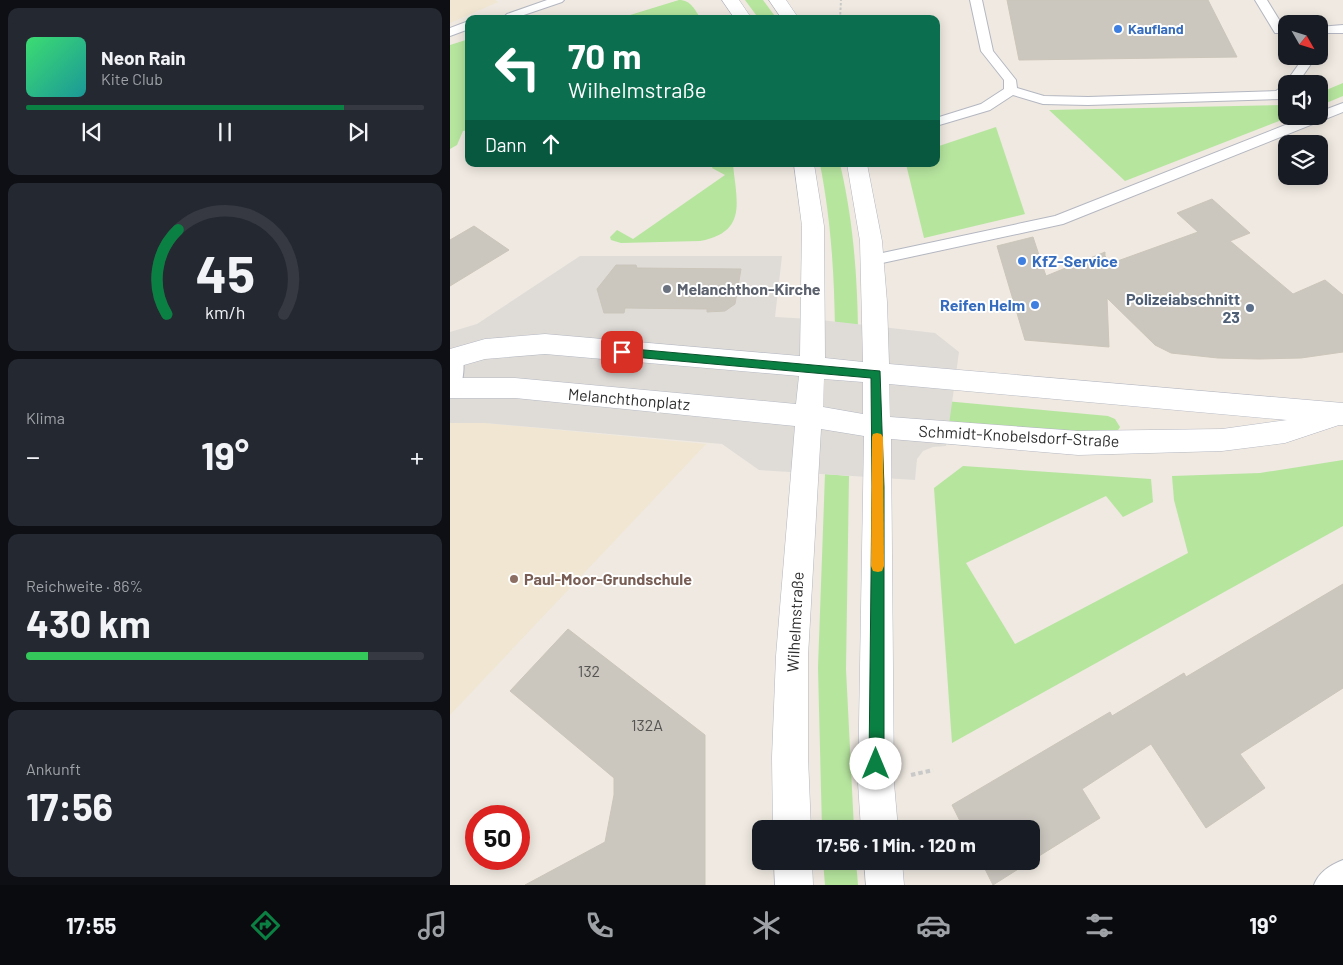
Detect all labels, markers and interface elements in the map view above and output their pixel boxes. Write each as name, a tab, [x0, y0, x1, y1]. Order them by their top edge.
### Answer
north arrow	[1278, 15, 1328, 65]
map controls	[1278, 15, 1328, 185]
place label: Kaufland	[1128, 20, 1184, 37]
marker: Kaufland	[1112, 23, 1124, 35]
text: 70 m	[568, 34, 642, 76]
icon: left	[485, 35, 550, 100]
text: Neon Rain	[101, 46, 186, 69]
text: Kite Club	[101, 69, 163, 88]
button: sound	[1278, 75, 1328, 125]
text: Wilhelmstraße	[568, 76, 706, 102]
icon: previous	[78, 118, 106, 146]
icon: pause	[211, 118, 239, 146]
icon: next	[344, 118, 372, 146]
icon: ahead	[537, 130, 565, 158]
text: Dann	[485, 133, 527, 156]
button: layers	[1278, 135, 1328, 185]
text: 45	[195, 241, 255, 303]
place label: KfZ-Service	[1032, 251, 1118, 270]
marker: KfZ-Service	[1016, 255, 1028, 267]
place label: Melanchthon-Kirche	[677, 279, 821, 298]
marker: Melanchthon-Kirche	[661, 283, 673, 295]
place label: Polizeiabschnitt 23	[1126, 289, 1240, 326]
place label: Reifen Helm	[940, 295, 1025, 314]
marker: Reifen Helm	[1029, 299, 1041, 311]
text: km/h	[205, 301, 245, 323]
marker: Polizeiabschnitt 23	[1244, 302, 1256, 314]
pin	[601, 331, 643, 373]
icon: arrive	[608, 338, 636, 366]
street label: Melanchthonplatz	[567, 384, 691, 413]
text: Klima	[26, 408, 65, 427]
street label: Schmidt-Knobelsdorf-Straße	[918, 421, 1120, 450]
text: 19°	[201, 432, 249, 478]
text: −	[26, 439, 40, 473]
text: +	[410, 439, 424, 473]
place label: Paul-Moor-Grundschule	[524, 569, 692, 588]
street label: Wilhelmstraße	[782, 571, 807, 673]
marker: Paul-Moor-Grundschule	[508, 573, 520, 585]
text: Reichweite · 86%	[26, 576, 143, 595]
text: 430 km	[26, 600, 151, 646]
house number: 132	[578, 661, 600, 680]
house number: 132A	[631, 715, 663, 734]
position arrow	[849, 737, 901, 789]
text: Ankunft	[26, 759, 81, 778]
text: 17:56	[26, 783, 113, 829]
speed limit sign: 50	[465, 805, 530, 870]
text: 17:56 · 1 Min. · 120 m	[816, 833, 976, 856]
icon: directions	[248, 908, 283, 943]
icon: music	[415, 908, 450, 943]
icon: phone	[582, 908, 617, 943]
icon: climate	[749, 908, 784, 943]
icon: car	[916, 908, 951, 943]
icon: filters	[1082, 908, 1117, 943]
text: 17:55	[66, 912, 116, 938]
text: 19°	[1249, 912, 1277, 938]

